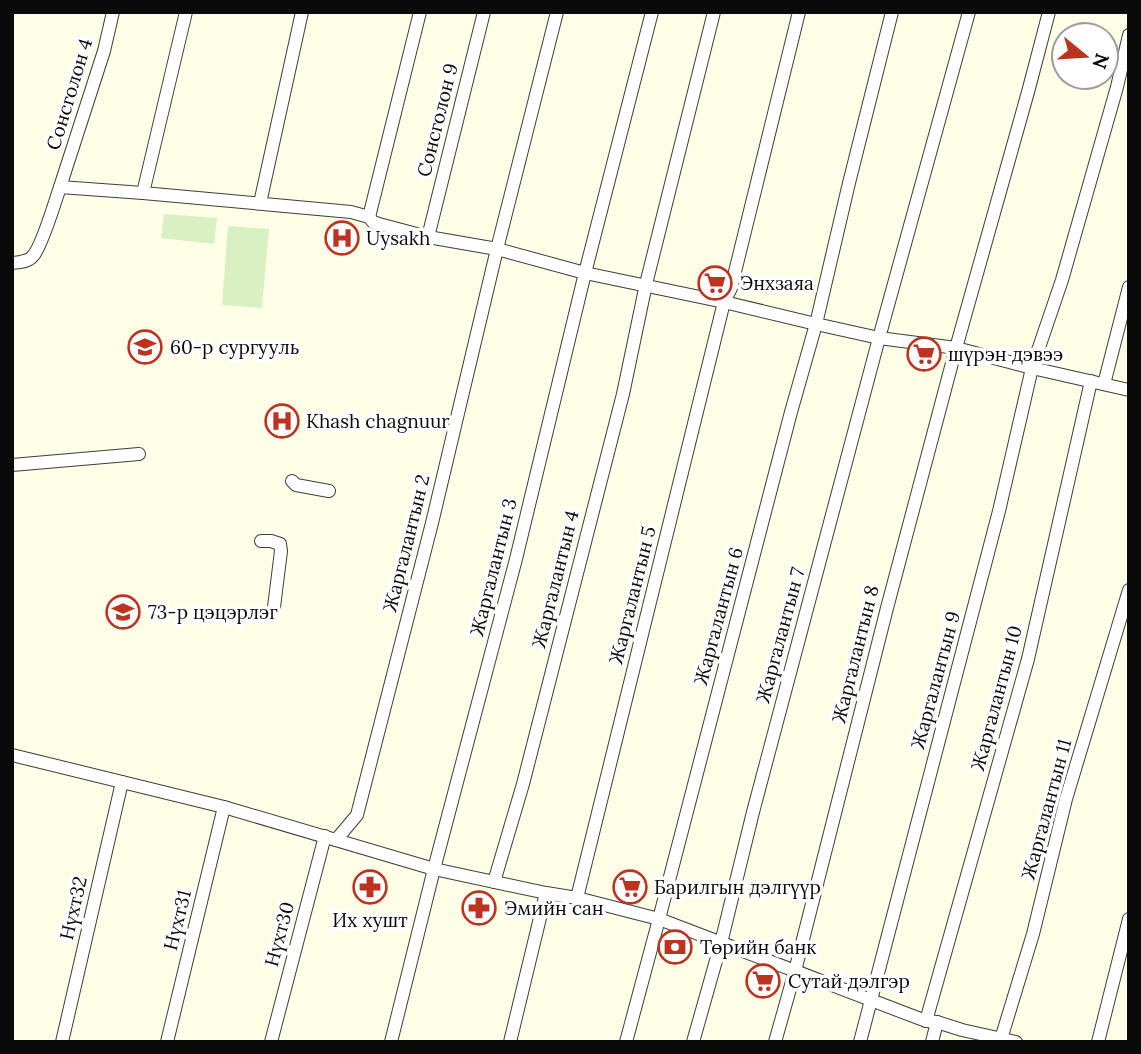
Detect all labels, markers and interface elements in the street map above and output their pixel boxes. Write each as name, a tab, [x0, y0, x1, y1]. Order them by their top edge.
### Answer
north arrow	[1050, 21, 1120, 91]
street label: Сонсголон 4	[41, 35, 97, 153]
text: N	[1087, 51, 1115, 72]
street label: Сонсголон 9	[411, 61, 463, 179]
hospital icon: Uysakh	[323, 219, 361, 257]
place label: Uysakh	[366, 226, 430, 250]
supermarket icon: Энхзаяа	[696, 264, 734, 302]
place label: Энхзаяа	[740, 271, 814, 295]
school or university icon: 60-р сургууль	[126, 328, 164, 366]
place label: 60-р сургууль	[170, 335, 299, 359]
supermarket icon: шүрэн дэвээ	[905, 335, 943, 373]
place label: шүрэн дэвээ	[948, 342, 1063, 366]
hospital icon: Khash chagnuur	[263, 402, 301, 440]
place label: Khash chagnuur	[306, 409, 450, 433]
street label: Жаргалантын 2	[377, 472, 435, 614]
street label: Жаргалантын 3	[464, 496, 522, 638]
street label: Жаргалантын 4	[526, 508, 584, 650]
street label: Жаргалантын 5	[603, 524, 661, 666]
street label: Жаргалантын 6	[688, 544, 748, 688]
street label: Жаргалантын 7	[750, 564, 810, 705]
street label: Жаргалантын 8	[826, 582, 884, 726]
school or university icon: 73-р цэцэрлэг	[104, 593, 142, 631]
place label: 73-р цэцэрлэг	[148, 600, 278, 624]
street label: Жаргалантын 9	[905, 608, 965, 752]
street label: Жаргалантын 10	[965, 623, 1027, 773]
street label: Жаргалантын 11	[1016, 736, 1076, 882]
pharmacy icon: Их хушт	[351, 868, 389, 906]
supermarket icon: Барилгын дэлгүүр	[611, 868, 649, 906]
street label: Нүхт32	[54, 874, 92, 942]
place label: Барилгын дэлгүүр	[654, 875, 821, 899]
street label: Нүхт31	[158, 887, 196, 953]
pharmacy icon: Эмийн сан	[460, 889, 498, 927]
place label: Эмийн сан	[504, 896, 604, 920]
street label: Нүхт30	[259, 899, 299, 969]
place label: Их хушт	[332, 908, 408, 932]
bank icon: Төрийн банк	[656, 928, 694, 966]
place label: Төрийн банк	[700, 935, 817, 959]
supermarket icon: Сутай дэлгэр	[744, 962, 782, 1000]
place label: Сутай дэлгэр	[788, 969, 910, 993]

